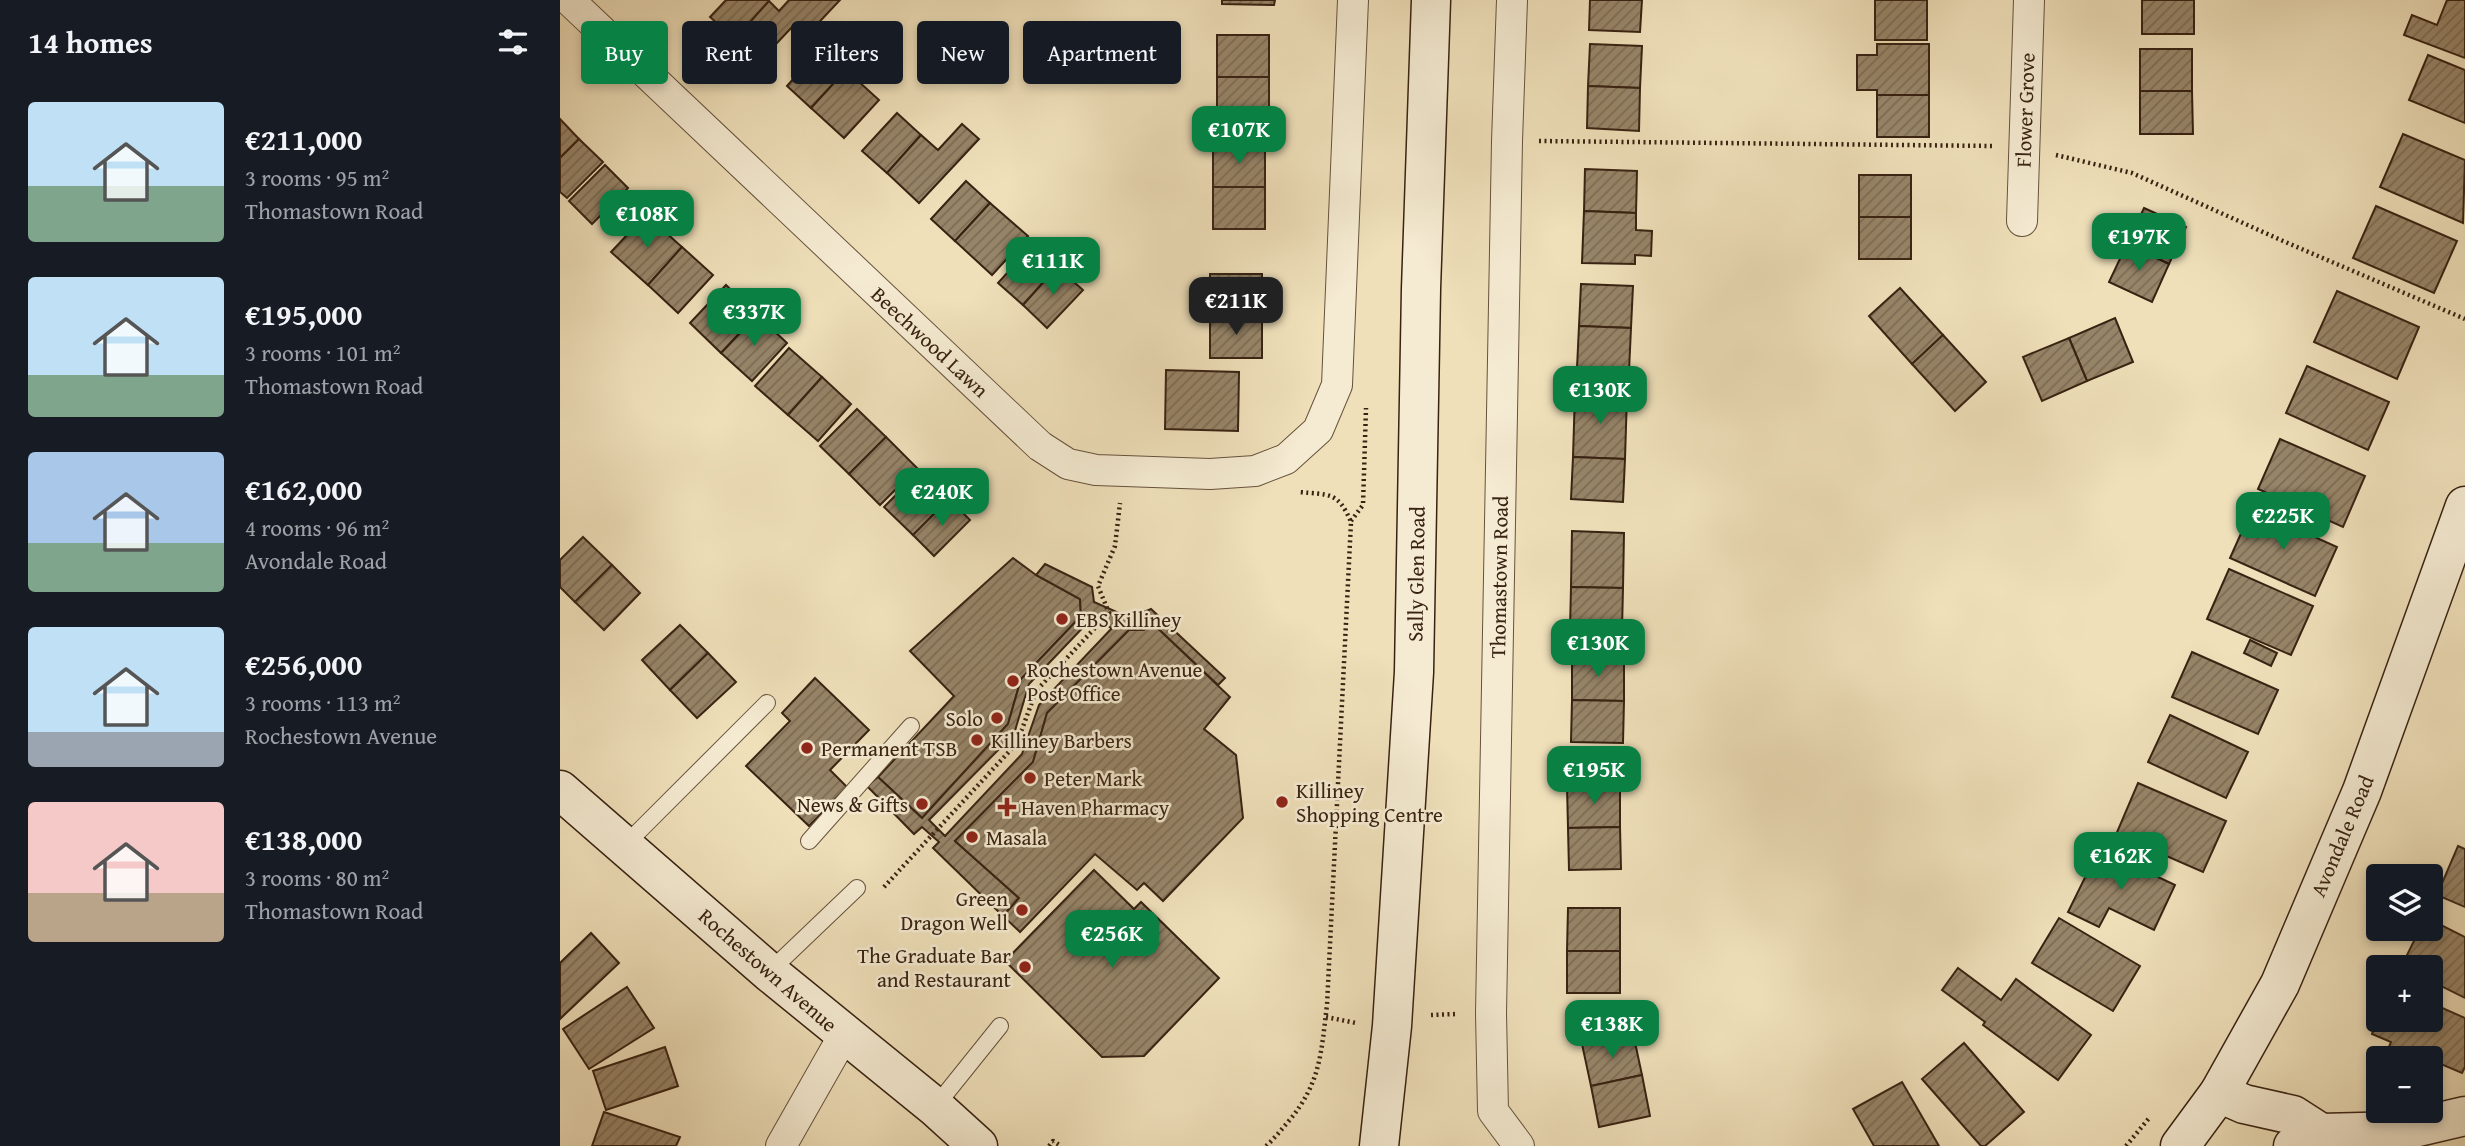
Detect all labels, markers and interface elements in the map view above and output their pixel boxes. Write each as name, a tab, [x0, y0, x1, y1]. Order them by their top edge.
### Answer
text: 14 homes	[28, 20, 153, 64]
chip: Buy	[581, 21, 668, 84]
chip: Rent	[682, 21, 777, 84]
chip: Filters	[791, 21, 903, 84]
chip: New	[917, 21, 1009, 84]
chip: Apartment	[1023, 21, 1181, 84]
icon: filters	[494, 23, 532, 61]
street label: Flower Grove	[2008, 52, 2043, 168]
pin: €107K	[1190, 106, 1288, 166]
text: €107K	[1208, 112, 1270, 145]
text: €211,000	[245, 117, 362, 161]
icon: home	[84, 130, 168, 214]
text: 3 rooms · 95 m²	[245, 161, 389, 194]
pin: €108K	[598, 190, 696, 250]
text: Thomastown Road	[245, 194, 423, 227]
text: €108K	[616, 196, 678, 229]
pin: €197K	[2090, 214, 2188, 273]
text: €197K	[2108, 219, 2170, 252]
pin: €111K	[1004, 238, 1102, 297]
text: €111K	[1022, 243, 1084, 276]
pin: €211K	[1187, 278, 1285, 337]
street label: Beechwood Lawn	[864, 279, 996, 405]
text: €211K	[1205, 283, 1267, 316]
pin: €337K	[705, 288, 803, 348]
text: €195,000	[245, 292, 362, 336]
text: €337K	[723, 294, 785, 327]
icon: home	[84, 305, 168, 389]
text: 3 rooms · 101 m²	[245, 336, 400, 369]
pin: €130K	[1551, 366, 1649, 426]
text: Thomastown Road	[245, 369, 423, 402]
text: €130K	[1569, 372, 1631, 405]
text: €162,000	[245, 467, 362, 511]
pin: €240K	[893, 468, 991, 528]
text: €240K	[911, 474, 973, 507]
icon: home	[84, 480, 168, 564]
pin: €225K	[2234, 492, 2332, 552]
street label: Thomastown Road	[1482, 495, 1516, 659]
text: €225K	[2252, 498, 2314, 531]
street label: Sally Glen Road	[1399, 505, 1433, 642]
text: 4 rooms · 96 m²	[245, 511, 389, 544]
text: Avondale Road	[245, 544, 387, 577]
place label: EBS Killiney	[1076, 604, 1182, 635]
marker: EBS Killiney	[1054, 611, 1070, 627]
pin: €130K	[1549, 620, 1647, 679]
text: €130K	[1567, 625, 1629, 658]
text: €256,000	[245, 642, 362, 686]
place label: Rochestown Avenue Post Office	[1027, 654, 1203, 709]
icon: home	[84, 655, 168, 739]
marker: Rochestown Avenue Post Office	[1005, 673, 1021, 689]
text: 3 rooms · 113 m²	[245, 686, 400, 719]
place label: Solo	[945, 703, 983, 734]
marker: Solo	[989, 710, 1005, 726]
text: Rochestown Avenue	[245, 719, 437, 752]
place label: Killiney Barbers	[991, 725, 1132, 756]
marker: Killiney Barbers	[969, 732, 985, 748]
place label: Permanent TSB	[821, 733, 957, 764]
marker: Permanent TSB	[799, 740, 815, 756]
pin: €195K	[1545, 746, 1643, 806]
text: €195K	[1563, 752, 1625, 785]
place label: Peter Mark	[1044, 763, 1142, 794]
marker: Peter Mark	[1022, 770, 1038, 786]
street label: Avondale Road	[2302, 770, 2382, 902]
place label: Killiney Shopping Centre	[1296, 775, 1443, 830]
place label: News & Gifts	[797, 789, 908, 820]
place label: Haven Pharmacy	[1021, 792, 1170, 823]
marker: Killiney Shopping Centre	[1274, 794, 1290, 810]
marker: News & Gifts	[914, 796, 930, 812]
marker: Haven Pharmacy	[999, 799, 1015, 815]
text: €138,000	[245, 817, 362, 861]
place label: Masala	[986, 822, 1047, 853]
marker: Masala	[964, 829, 980, 845]
icon: home	[84, 830, 168, 914]
pin: €162K	[2072, 832, 2170, 892]
text: €162K	[2090, 838, 2152, 871]
text: 3 rooms · 80 m²	[245, 861, 389, 894]
map controls	[2366, 864, 2443, 1123]
button: layers	[2366, 864, 2443, 941]
place label: Green Dragon Well	[901, 883, 1008, 938]
text: Thomastown Road	[245, 894, 423, 927]
street label: Rochestown Avenue	[692, 901, 844, 1039]
marker: Green Dragon Well	[1014, 902, 1030, 918]
pin: €256K	[1063, 911, 1161, 970]
text: €256K	[1081, 916, 1143, 949]
place label: The Graduate Bar and Restaurant	[857, 940, 1012, 995]
button: +	[2366, 955, 2443, 1032]
marker: The Graduate Bar and Restaurant	[1017, 959, 1033, 975]
pin: €138K	[1563, 1000, 1661, 1060]
text: €138K	[1581, 1006, 1643, 1039]
button: −	[2366, 1046, 2443, 1123]

